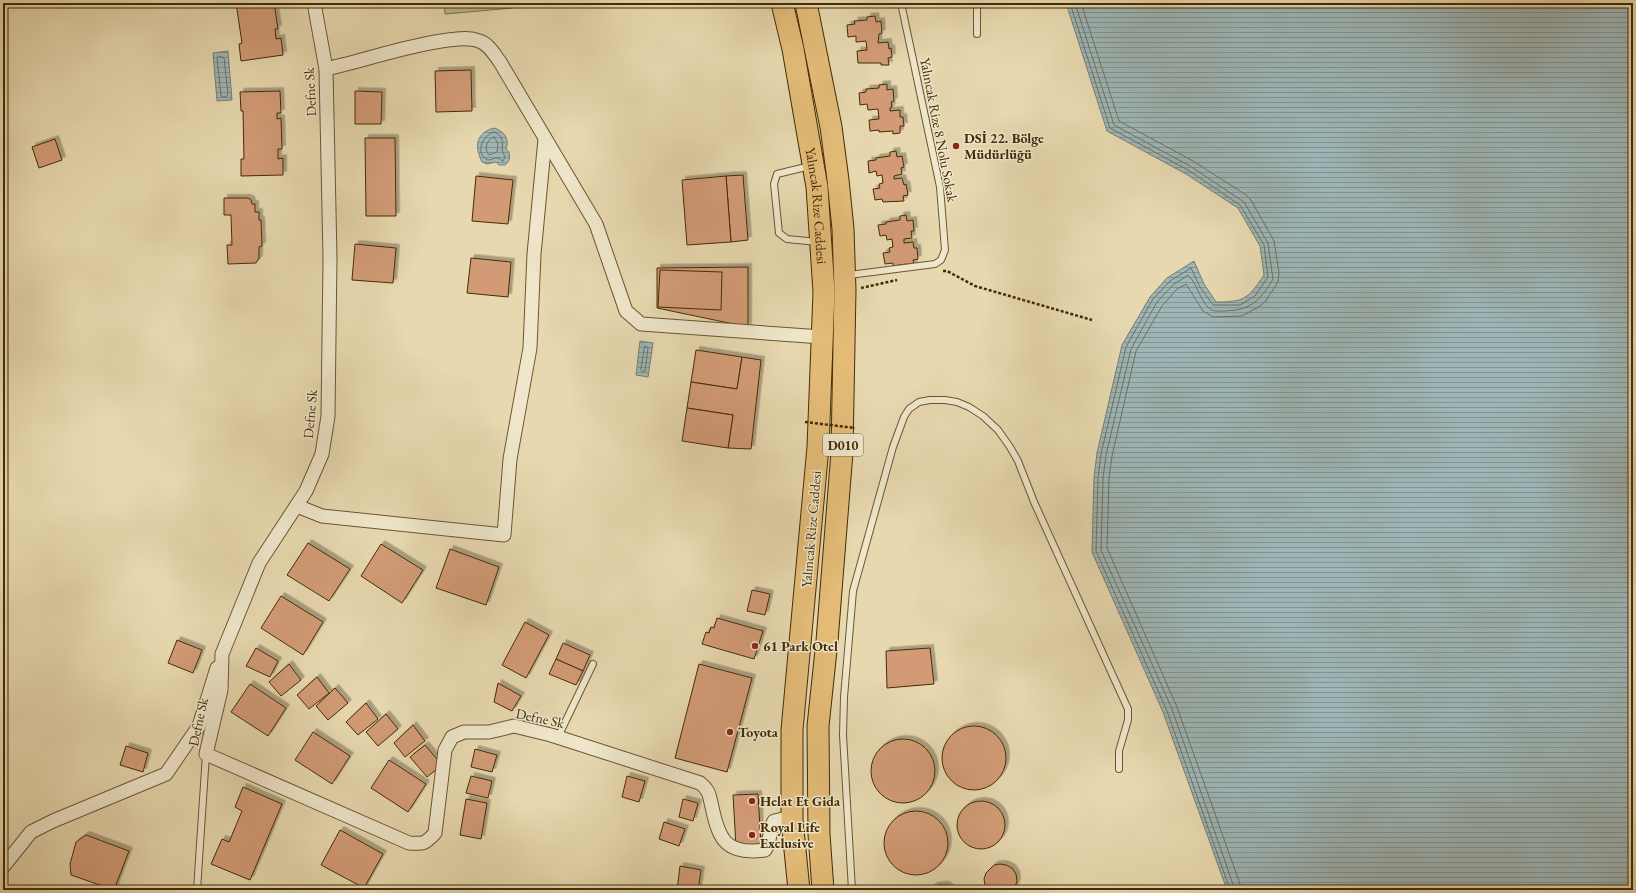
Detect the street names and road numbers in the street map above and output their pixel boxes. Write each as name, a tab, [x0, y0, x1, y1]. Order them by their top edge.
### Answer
street label: Yalıncak Rize 8 Nolu Sokak	[916, 56, 962, 204]
street label: Defne Sk	[300, 67, 320, 117]
street label: Yalıncak Rize Caddesi	[801, 146, 831, 265]
street label: Defne Sk	[299, 388, 321, 439]
road number: D010	[823, 434, 863, 456]
street label: Yalıncak Rize Caddesi	[797, 469, 825, 588]
street label: Defne Sk	[184, 696, 212, 748]
street label: Defne Sk	[514, 704, 566, 732]

